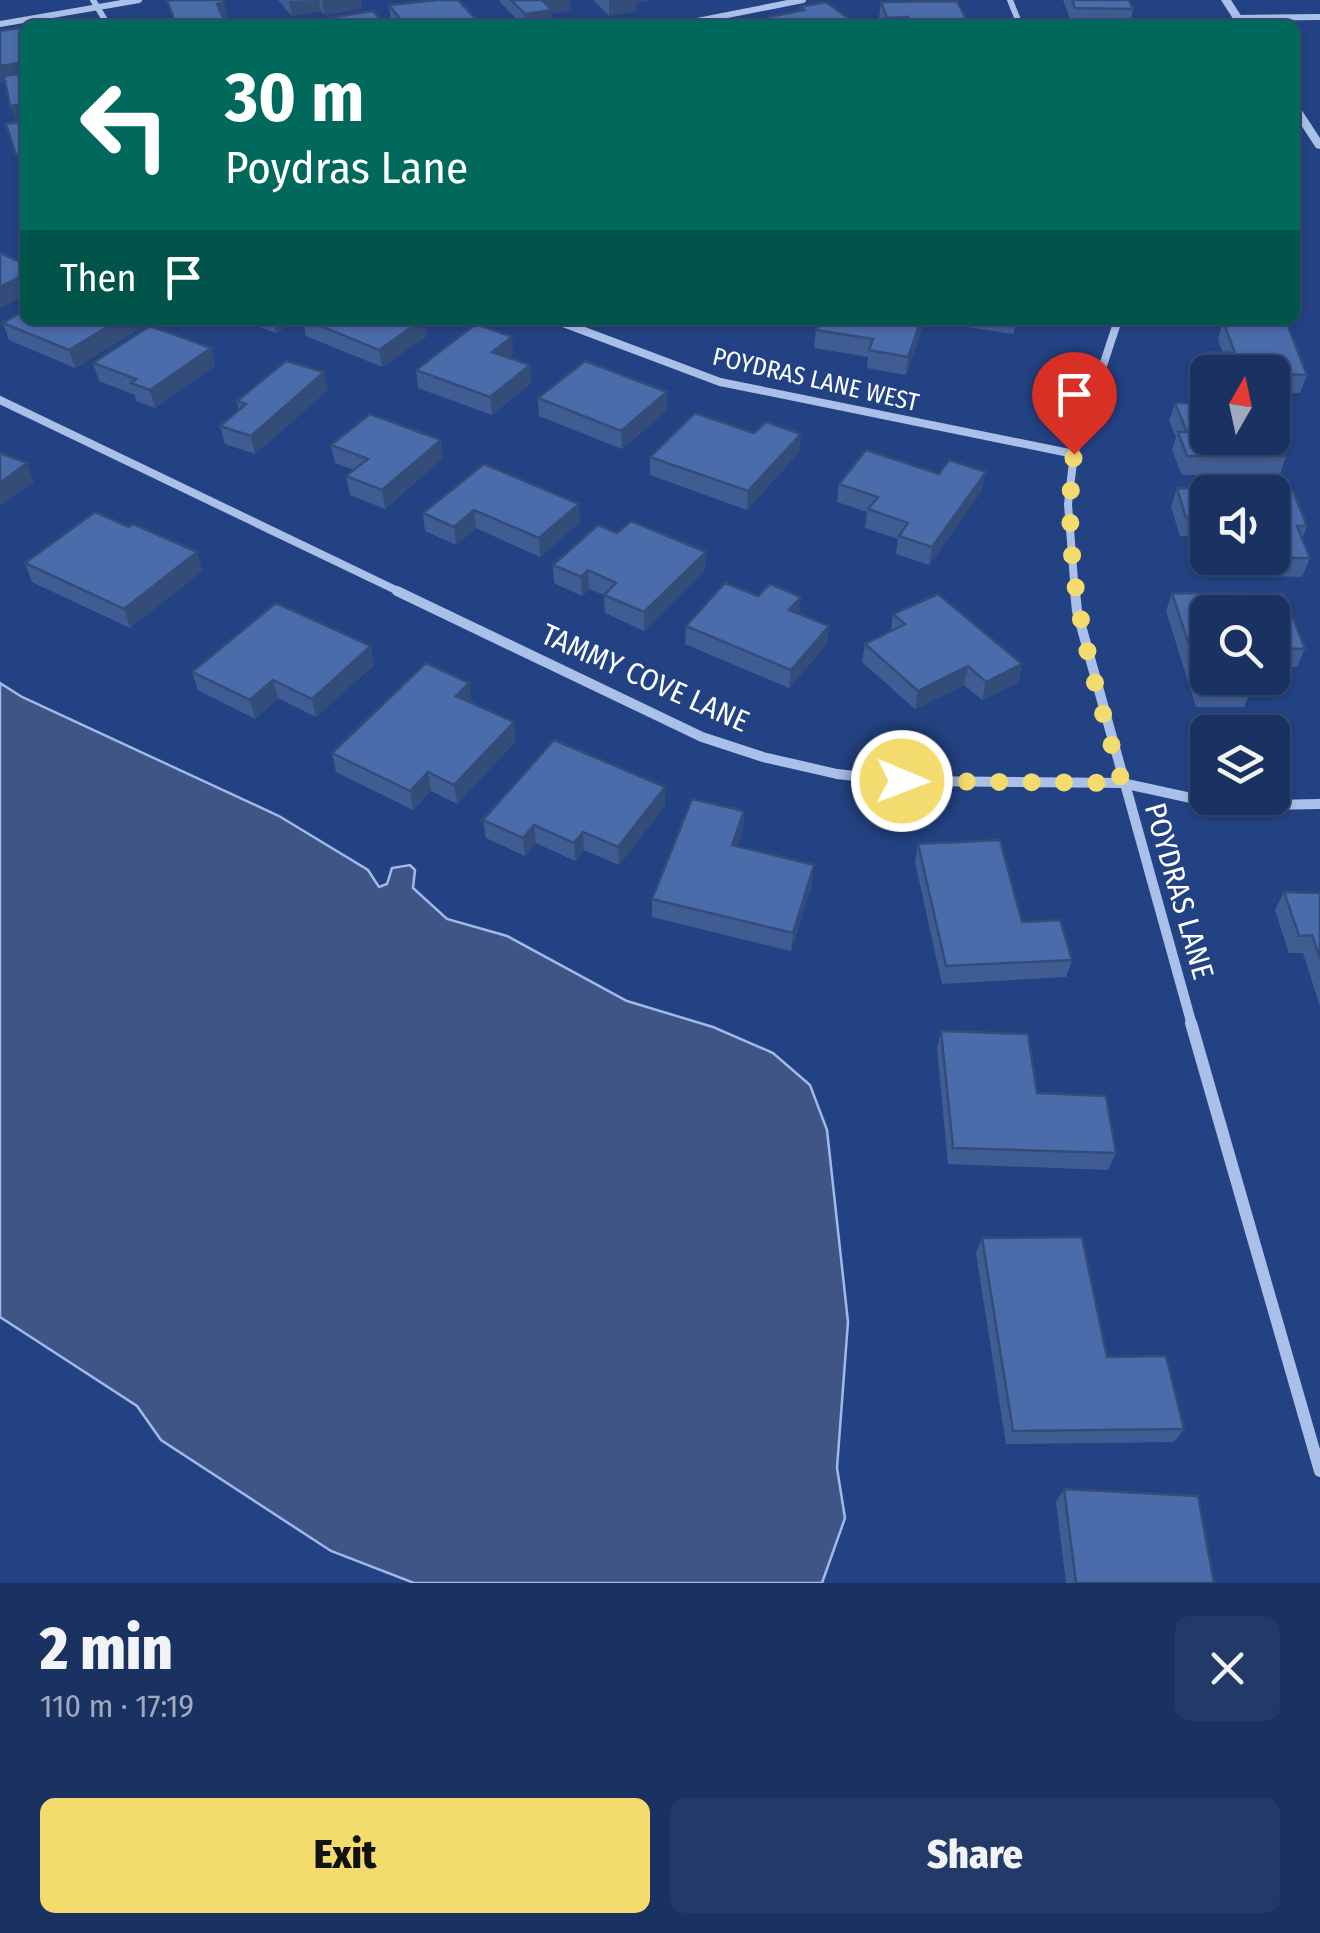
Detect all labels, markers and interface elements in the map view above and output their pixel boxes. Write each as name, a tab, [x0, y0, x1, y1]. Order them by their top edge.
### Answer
text: 30 m	[225, 56, 364, 140]
icon: left	[60, 60, 190, 190]
text: Poydras Lane	[225, 141, 468, 195]
icon: arrive	[156, 250, 211, 305]
text: Then	[60, 255, 136, 301]
street label: POYDRAS LANE WEST	[710, 342, 922, 418]
pin	[1032, 352, 1117, 455]
north arrow	[1190, 355, 1290, 455]
map controls	[1190, 355, 1290, 815]
icon: arrive	[1047, 367, 1102, 422]
button: sound	[1190, 475, 1290, 575]
button: search	[1190, 595, 1290, 695]
street label: TAMMY COVE LANE	[536, 616, 754, 740]
button: layers	[1190, 715, 1290, 815]
position arrow	[850, 729, 954, 833]
street label: POYDRAS LANE	[1137, 799, 1221, 983]
text: 2 min	[40, 1613, 173, 1685]
button: close	[1175, 1616, 1280, 1721]
text: 110 m · 17:19	[40, 1687, 194, 1725]
button: Exit	[40, 1798, 650, 1913]
button: Share	[670, 1798, 1280, 1913]

